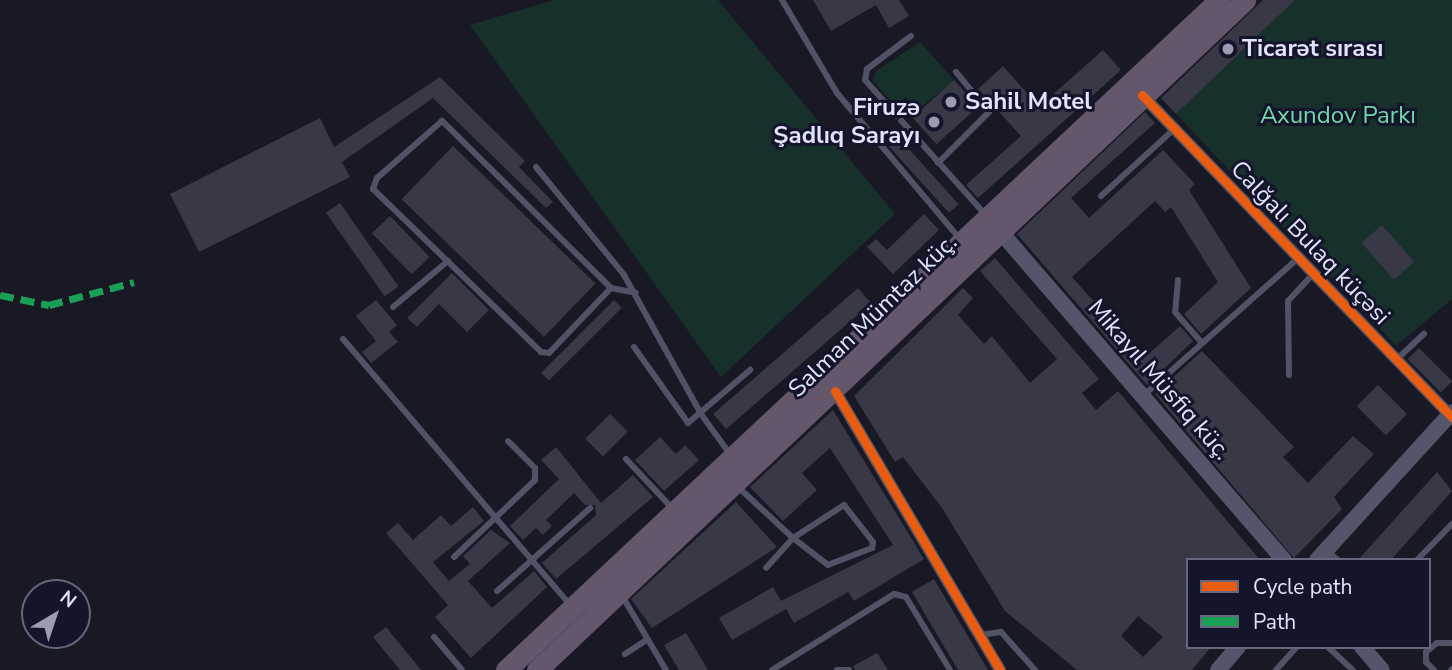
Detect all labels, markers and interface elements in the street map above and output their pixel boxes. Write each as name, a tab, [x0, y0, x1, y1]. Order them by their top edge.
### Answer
place label: Ticarət sırası	[1242, 35, 1383, 63]
marker: Ticarət sırası	[1220, 41, 1236, 57]
place label: Sahil Motel	[965, 88, 1092, 116]
place label: Firuzə Şadlıq Sarayı	[773, 94, 920, 150]
marker: Sahil Motel	[943, 94, 959, 110]
park label: Axundov Parkı	[1260, 102, 1416, 130]
marker: Firuzə Şadlıq Sarayı	[926, 114, 942, 130]
street label: Calğalı Bulaq küçəsi	[1224, 155, 1396, 331]
street label: Salman Mümtaz küç.	[783, 228, 963, 404]
street label: Mikayıl Müsfiq küç.	[1081, 294, 1237, 466]
legend	[1186, 558, 1431, 649]
text: Cycle path	[1253, 573, 1352, 601]
north arrow	[21, 579, 91, 649]
text: N	[54, 585, 82, 614]
text: Path	[1253, 608, 1296, 636]

